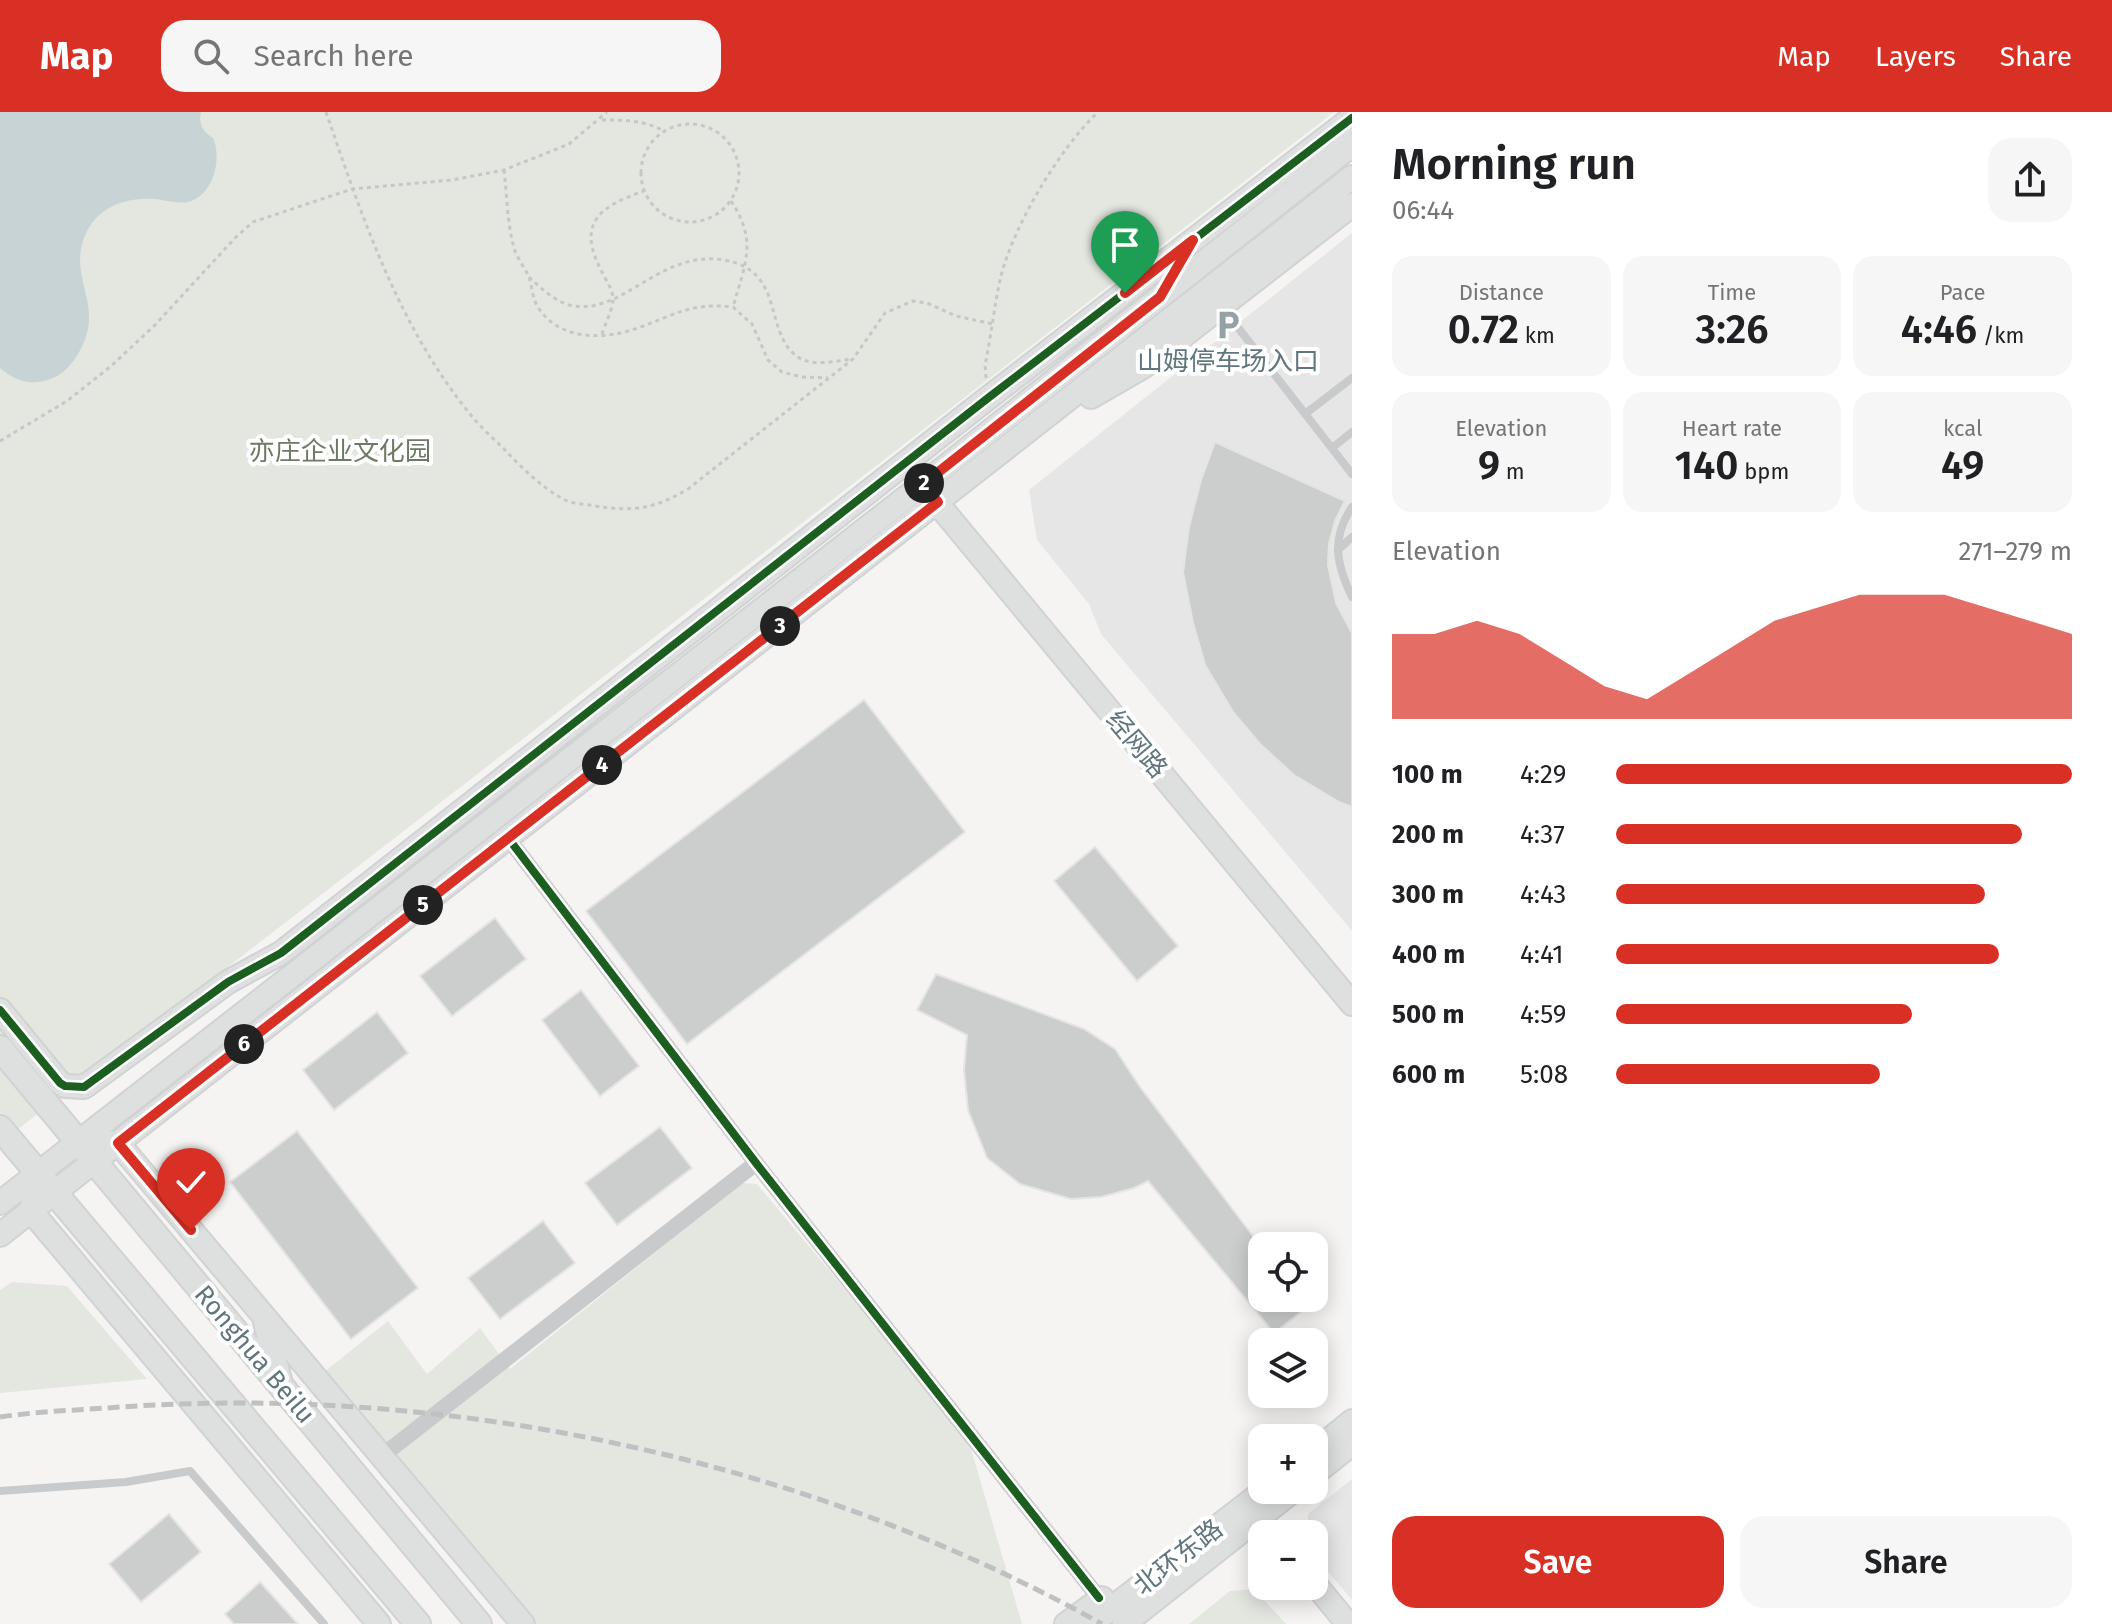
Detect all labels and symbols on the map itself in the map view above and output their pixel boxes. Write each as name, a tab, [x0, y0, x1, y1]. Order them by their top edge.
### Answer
pin	[1091, 211, 1159, 293]
parking icon: 山姆停车场入口	[1211, 308, 1245, 342]
place label: 山姆停车场入口	[1137, 346, 1319, 377]
park label: 亦庄企业文化园	[249, 436, 431, 467]
pin: 2	[904, 463, 944, 503]
pin: 3	[760, 606, 800, 646]
street label: 经网路	[1100, 704, 1174, 784]
pin: 4	[582, 745, 622, 785]
pin: 5	[403, 885, 443, 925]
pin: 6	[224, 1024, 264, 1064]
pin	[157, 1148, 225, 1230]
street label: Ronghua Beilu	[188, 1279, 321, 1430]
street label: 北环东路	[1128, 1513, 1229, 1602]

